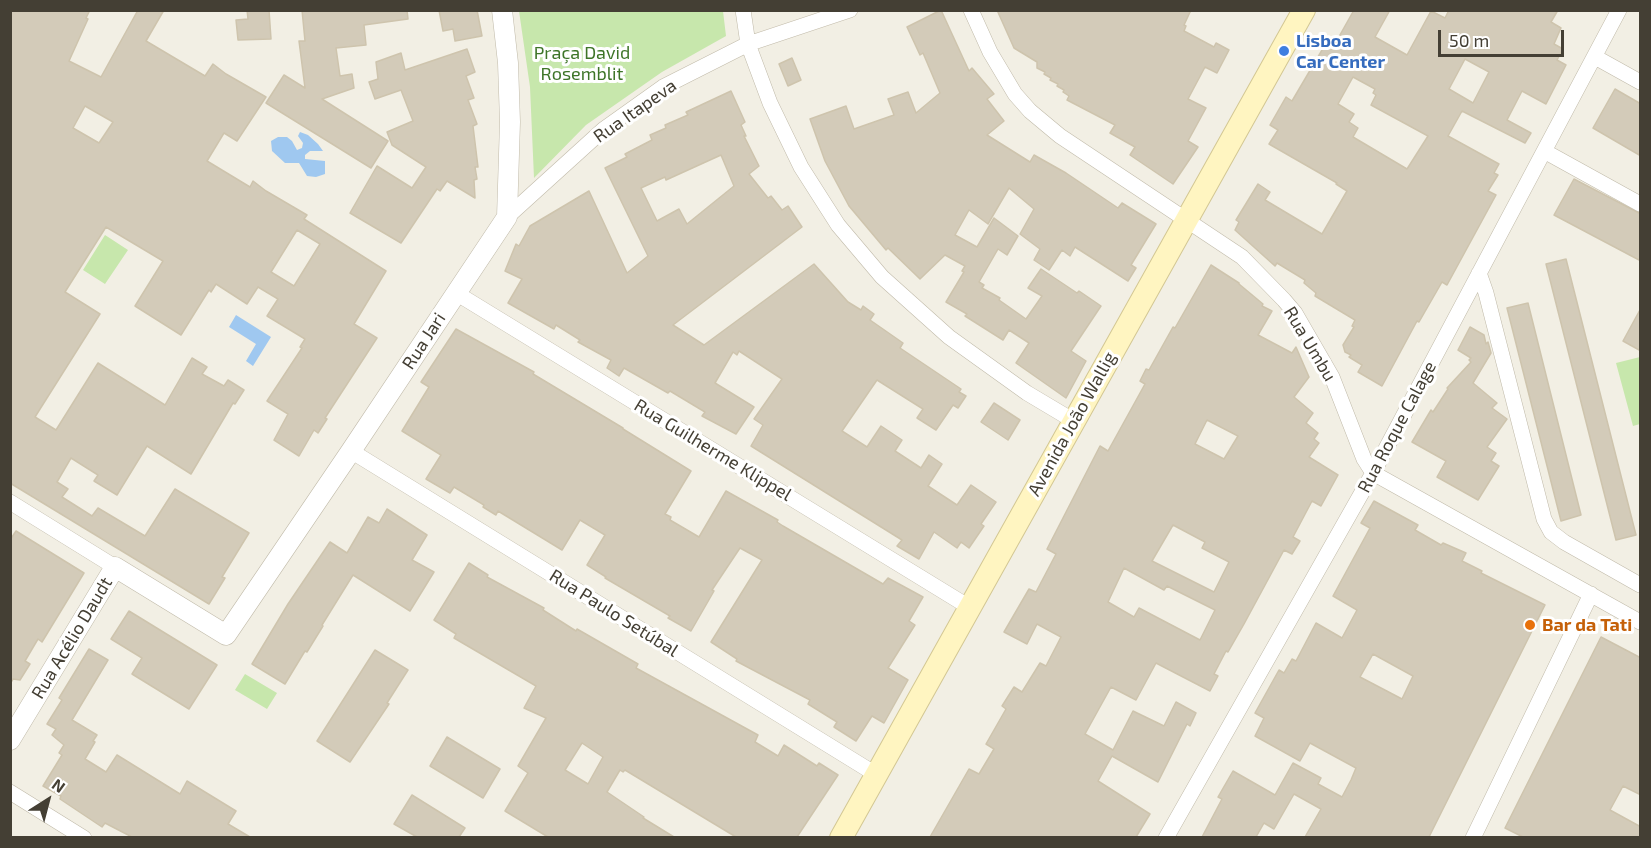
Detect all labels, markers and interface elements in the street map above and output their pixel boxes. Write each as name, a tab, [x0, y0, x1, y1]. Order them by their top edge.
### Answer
scale bar	[1441, 18, 1567, 56]
text: 50 m	[1449, 29, 1489, 51]
place label: Lisboa Car Center	[1296, 30, 1385, 72]
park label: Praça David Rosemblit	[534, 42, 630, 84]
marker: Lisboa Car Center	[1277, 44, 1291, 58]
street label: Rua Itapeva	[589, 75, 681, 147]
street label: Rua Umbu	[1279, 303, 1341, 385]
street label: Rua Jari	[398, 309, 450, 373]
street label: Avenida João Wallig	[1023, 348, 1121, 500]
street label: Rua Roque Calage	[1353, 358, 1441, 496]
street label: Rua Guilherme Klippel	[630, 394, 796, 506]
street label: Rua Paulo Setúbal	[546, 565, 682, 661]
street label: Rua Acélio Daudt	[27, 573, 117, 703]
place label: Bar da Tati	[1542, 614, 1632, 636]
marker: Bar da Tati	[1523, 618, 1537, 632]
north arrow	[18, 770, 78, 830]
text: N	[49, 774, 69, 796]

